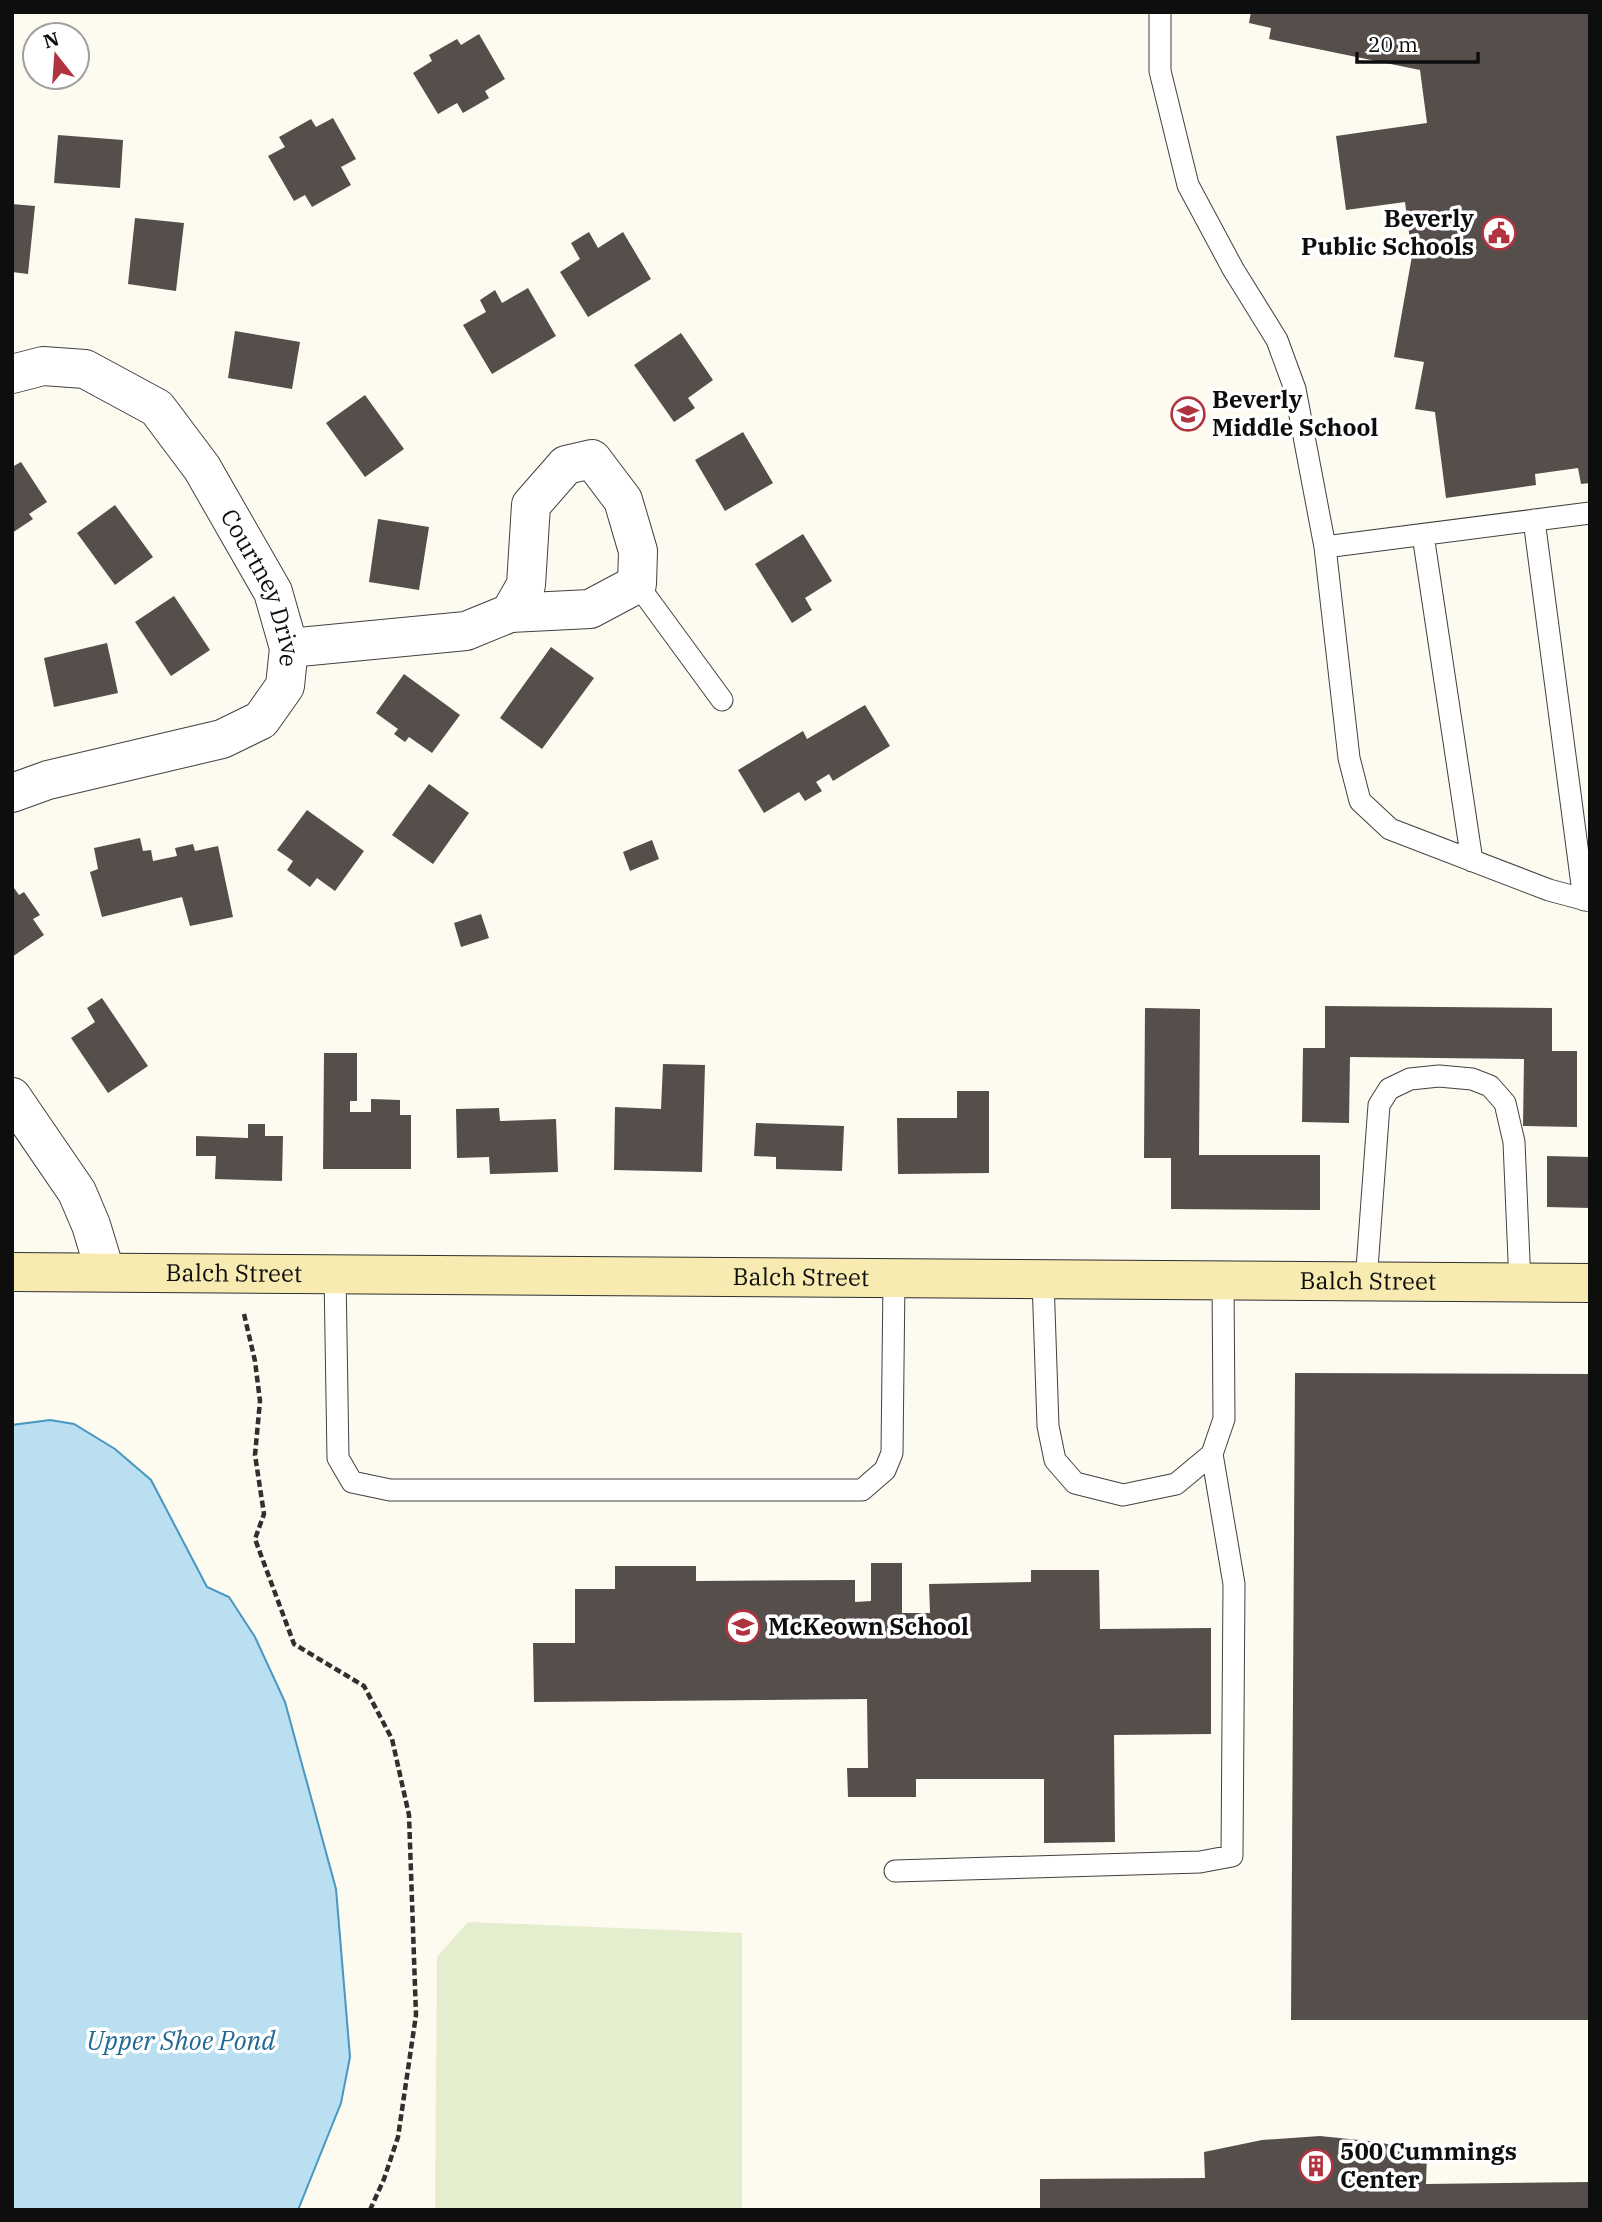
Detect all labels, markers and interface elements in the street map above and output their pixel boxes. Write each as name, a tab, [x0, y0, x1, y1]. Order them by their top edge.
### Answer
north arrow	[21, 21, 91, 91]
scale bar	[1357, 21, 1478, 65]
text: N	[40, 26, 62, 53]
text: 20 m	[1368, 30, 1418, 58]
place label: Beverly Public Schools	[1301, 202, 1474, 262]
public building icon: Beverly Public Schools	[1480, 214, 1518, 252]
place label: Beverly Middle School	[1212, 383, 1379, 443]
school or university icon: Beverly Middle School	[1169, 395, 1207, 433]
street label: Courtney Drive	[214, 503, 307, 669]
street label: Balch Street	[165, 1256, 303, 1289]
street label: Balch Street	[732, 1260, 870, 1293]
street label: Balch Street	[1299, 1264, 1437, 1297]
school or university icon: McKeown School	[724, 1608, 762, 1646]
place label: McKeown School	[768, 1610, 969, 1642]
water label: Upper Shoe Pond	[87, 2023, 276, 2057]
place label: 500 Cummings Center	[1340, 2135, 1517, 2195]
building icon: 500 Cummings Center	[1297, 2147, 1335, 2185]

